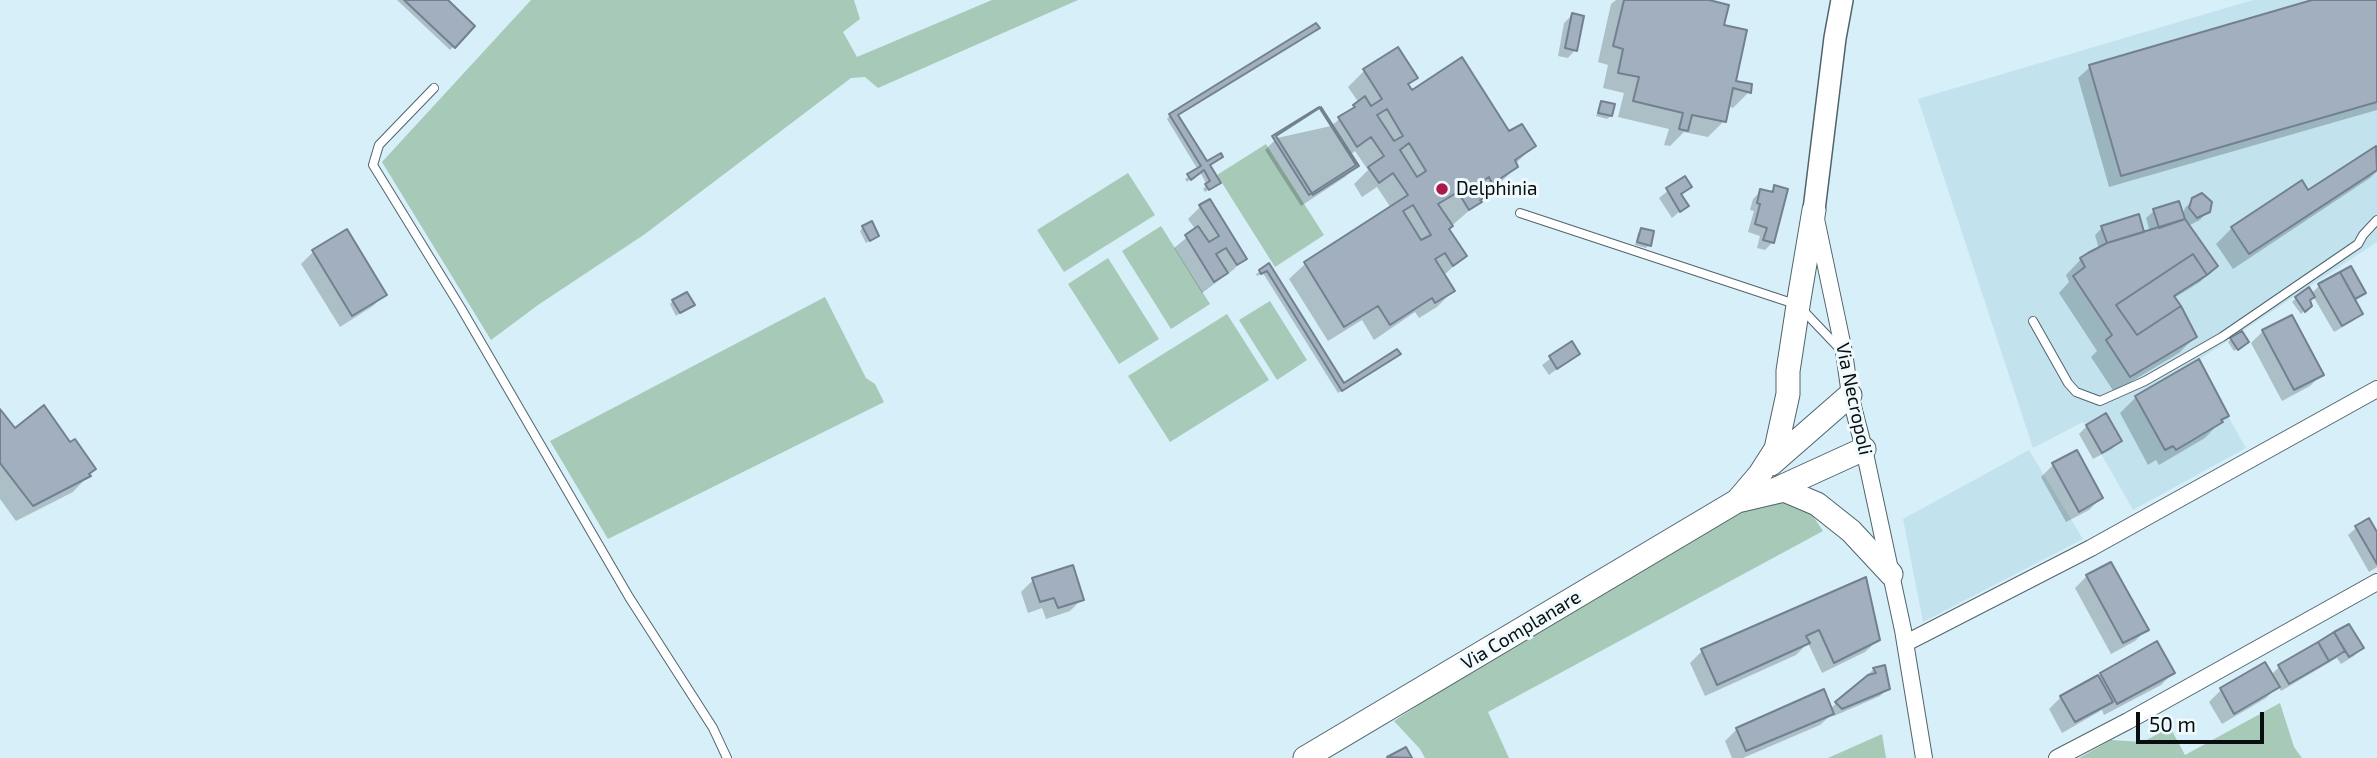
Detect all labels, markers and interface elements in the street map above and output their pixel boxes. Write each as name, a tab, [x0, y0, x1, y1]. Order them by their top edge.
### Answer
place label: Delphinia	[1456, 178, 1537, 200]
marker: Delphinia	[1434, 181, 1450, 197]
street label: Via Necropoli	[1831, 341, 1877, 457]
street label: Via Complanare	[1457, 585, 1585, 675]
scale bar	[2139, 698, 2267, 742]
text: 50 m	[2149, 711, 2196, 736]

